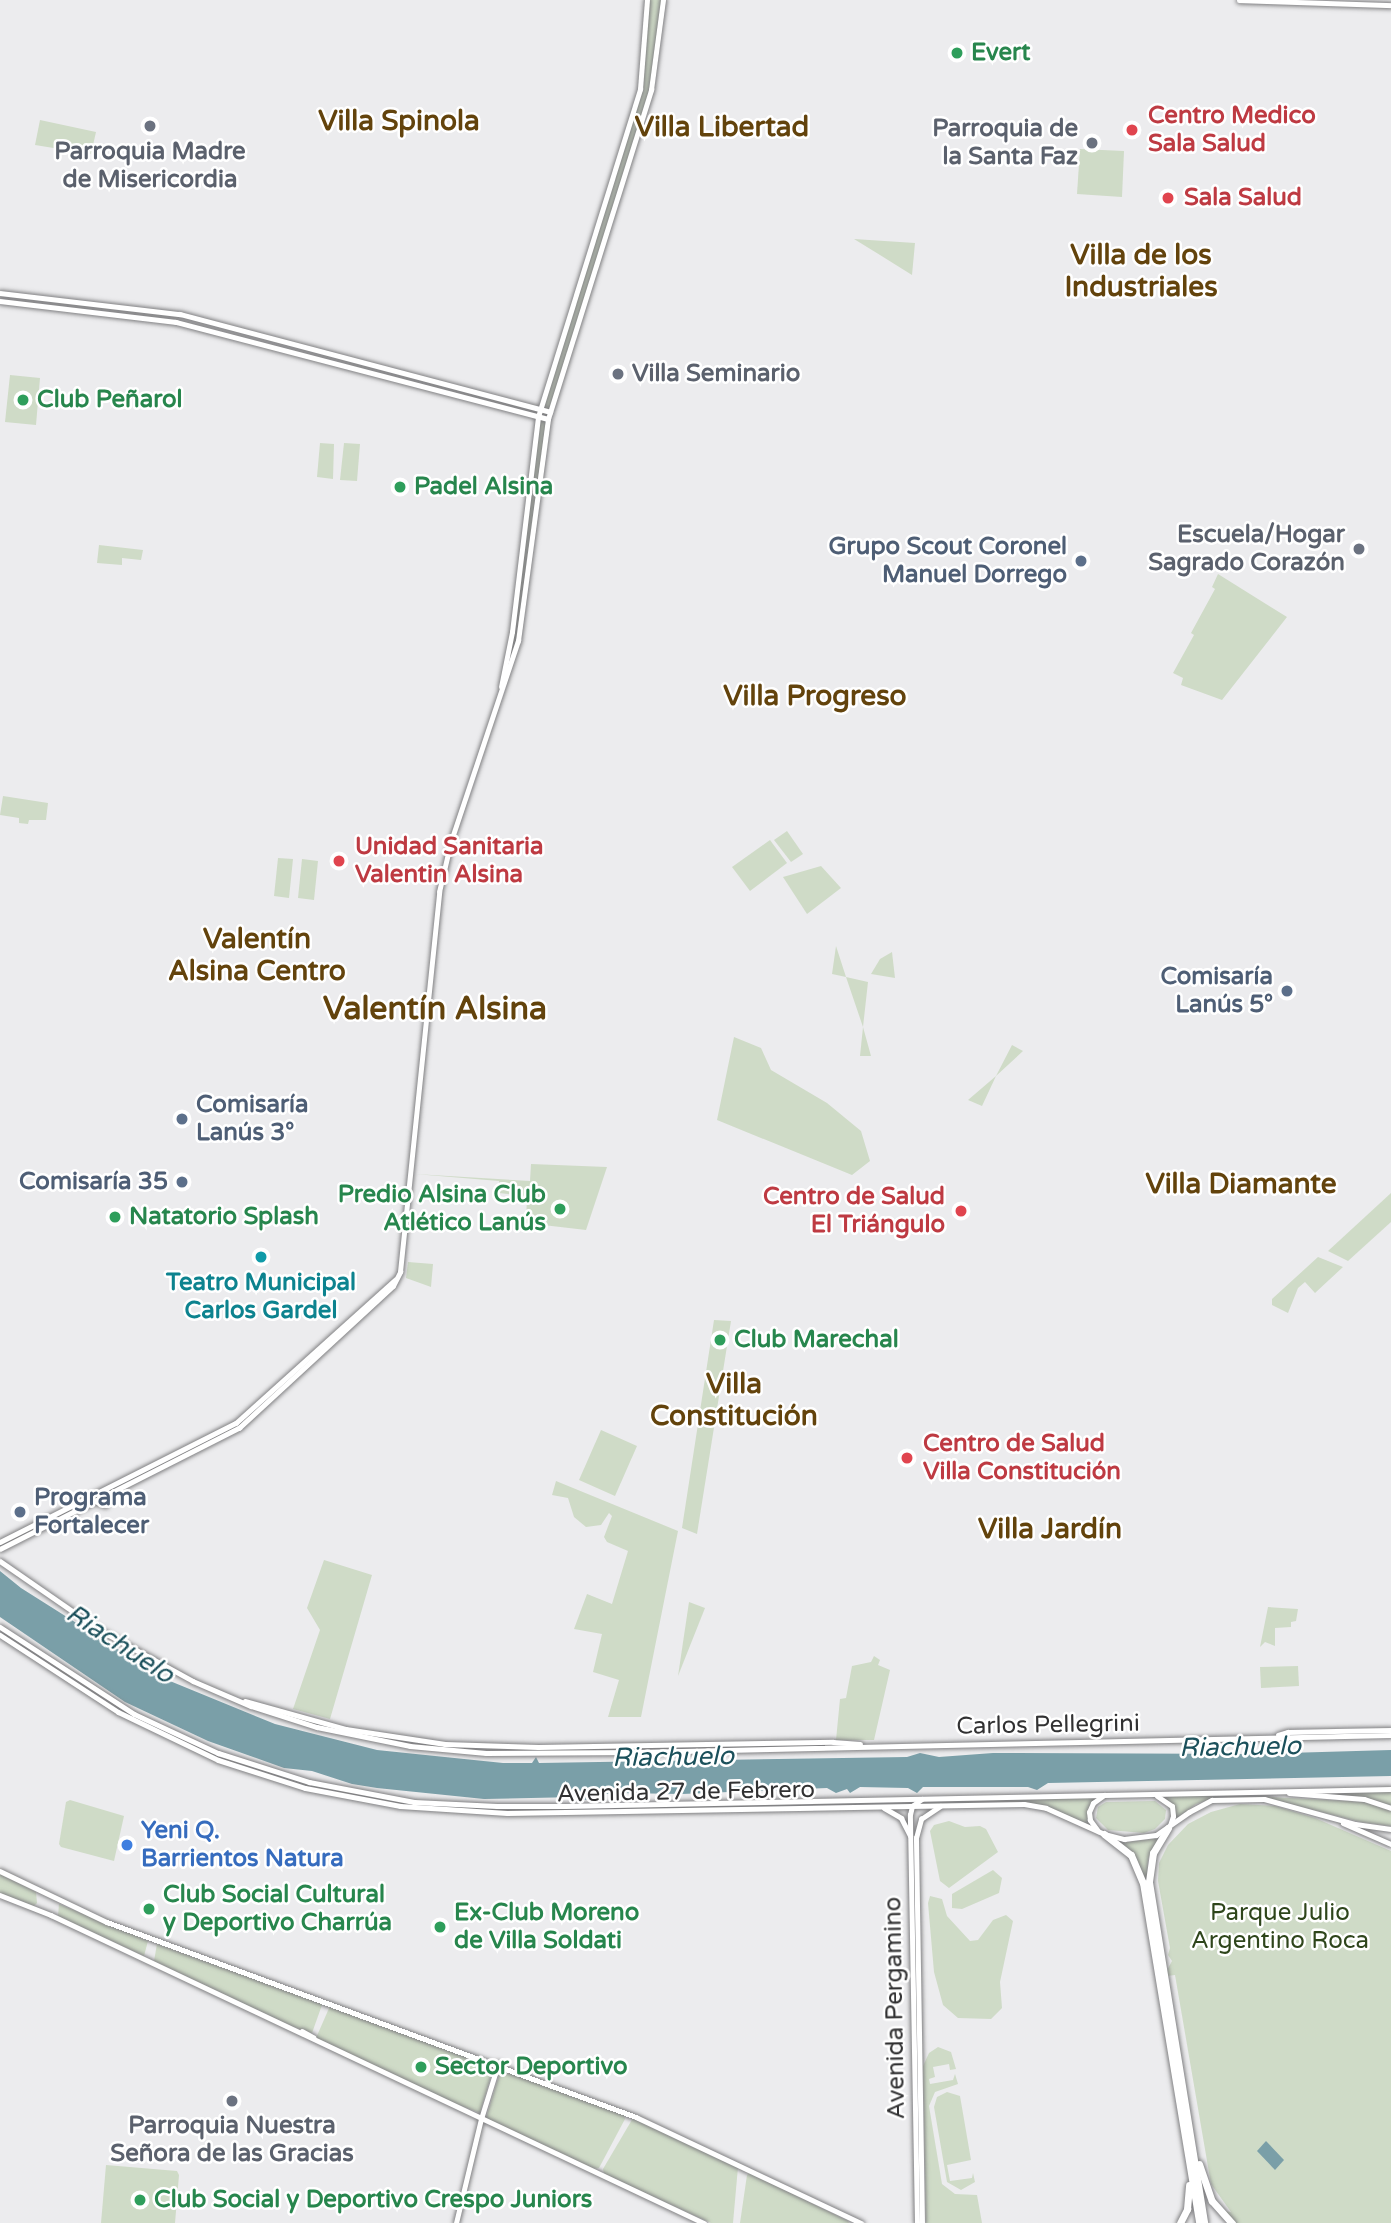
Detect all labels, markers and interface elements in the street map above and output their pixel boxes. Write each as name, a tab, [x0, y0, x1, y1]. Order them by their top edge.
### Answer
place label: Evert	[971, 39, 1030, 67]
marker: Evert	[949, 45, 965, 61]
place label: Centro Medico Sala Salud	[1148, 102, 1316, 158]
district label: Villa Spinola	[318, 104, 480, 138]
district label: Villa Libertad	[635, 110, 809, 144]
place label: Parroquia de la Santa Faz	[932, 115, 1078, 171]
marker: Parroquia Madre de Misericordia	[142, 118, 158, 134]
marker: Centro Medico Sala Salud	[1122, 120, 1142, 140]
marker: Parroquia de la Santa Faz	[1084, 135, 1100, 151]
place label: Parroquia Madre de Misericordia	[54, 138, 246, 194]
place label: Sala Salud	[1184, 184, 1302, 212]
marker: Sala Salud	[1158, 188, 1178, 208]
district label: Villa de los Industriales	[1064, 238, 1218, 304]
place label: Villa Seminario	[632, 360, 800, 388]
marker: Villa Seminario	[610, 366, 626, 382]
place label: Club Peñarol	[37, 386, 183, 414]
marker: Club Peñarol	[15, 392, 31, 408]
place label: Padel Alsina	[414, 473, 553, 501]
marker: Padel Alsina	[392, 479, 408, 495]
place label: Escuela/Hogar Sagrado Corazón	[1148, 521, 1345, 577]
place label: Grupo Scout Coronel Manuel Dorrego	[828, 533, 1067, 589]
marker: Escuela/Hogar Sagrado Corazón	[1351, 541, 1367, 557]
marker: Grupo Scout Coronel Manuel Dorrego	[1073, 553, 1089, 569]
district label: Villa Progreso	[723, 679, 907, 713]
place label: Unidad Sanitaria Valentin Alsina	[355, 833, 544, 889]
marker: Unidad Sanitaria Valentin Alsina	[329, 851, 349, 871]
district label: Valentín Alsina Centro	[168, 922, 346, 988]
place label: Comisaría Lanús 5°	[1160, 963, 1273, 1019]
marker: Comisaría Lanús 5°	[1279, 983, 1295, 999]
district label: Valentín Alsina	[323, 990, 547, 1028]
place label: Comisaría Lanús 3°	[196, 1091, 309, 1147]
marker: Comisaría Lanús 3°	[174, 1111, 190, 1127]
district label: Villa Diamante	[1145, 1167, 1337, 1201]
place label: Comisaría 35	[19, 1168, 168, 1196]
marker: Comisaría 35	[174, 1174, 190, 1190]
place label: Predio Alsina Club Atlético Lanús	[338, 1181, 546, 1237]
place label: Centro de Salud El Triángulo	[763, 1183, 945, 1239]
marker: Predio Alsina Club Atlético Lanús	[552, 1201, 568, 1217]
marker: Centro de Salud El Triángulo	[951, 1201, 971, 1221]
place label: Natatorio Splash	[129, 1203, 319, 1231]
marker: Natatorio Splash	[107, 1209, 123, 1225]
marker: Teatro Municipal Carlos Gardel	[253, 1249, 269, 1265]
place label: Teatro Municipal Carlos Gardel	[166, 1269, 356, 1325]
place label: Club Marechal	[734, 1326, 899, 1354]
marker: Club Marechal	[712, 1332, 728, 1348]
district label: Villa Constitución	[650, 1367, 818, 1433]
place label: Centro de Salud Villa Constitución	[923, 1430, 1121, 1486]
marker: Centro de Salud Villa Constitución	[897, 1448, 917, 1468]
place label: Programa Fortalecer	[34, 1484, 149, 1540]
marker: Programa Fortalecer	[12, 1504, 28, 1520]
district label: Villa Jardín	[978, 1512, 1122, 1546]
water label: Riachuelo	[60, 1598, 180, 1690]
street label: Carlos Pellegrini	[956, 1709, 1140, 1741]
water label: Riachuelo	[1179, 1730, 1301, 1764]
water label: Riachuelo	[612, 1740, 734, 1774]
street label: Avenida 27 de Febrero	[557, 1775, 815, 1809]
place label: Yeni Q. Barrientos Natura	[141, 1817, 344, 1873]
marker: Yeni Q. Barrientos Natura	[119, 1837, 135, 1853]
place label: Club Social Cultural y Deportivo Charrúa	[163, 1881, 392, 1937]
street label: Avenida Pergamino	[879, 1896, 911, 2120]
place label: Ex-Club Moreno de Villa Soldati	[454, 1899, 639, 1955]
park label: Parque Julio Argentino Roca	[1191, 1899, 1369, 1955]
marker: Club Social Cultural y Deportivo Charrúa	[141, 1901, 157, 1917]
marker: Ex-Club Moreno de Villa Soldati	[432, 1919, 448, 1935]
place label: Sector Deportivo	[435, 2053, 628, 2081]
marker: Sector Deportivo	[413, 2059, 429, 2075]
marker: Parroquia Nuestra Señora de las Gracias	[224, 2093, 240, 2109]
place label: Parroquia Nuestra Señora de las Gracias	[110, 2112, 354, 2168]
place label: Club Social y Deportivo Crespo Juniors	[154, 2186, 592, 2214]
marker: Club Social y Deportivo Crespo Juniors	[132, 2192, 148, 2208]

